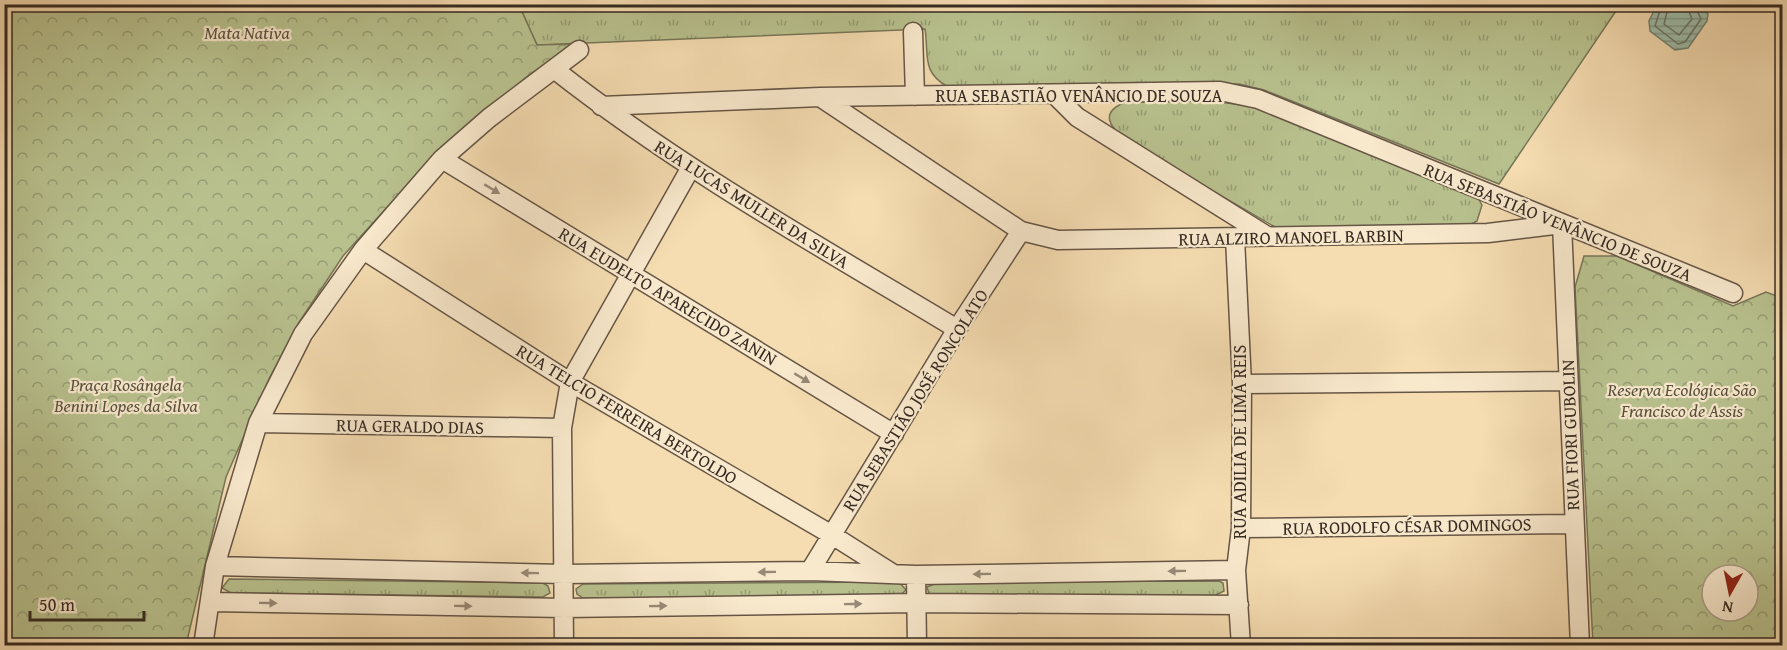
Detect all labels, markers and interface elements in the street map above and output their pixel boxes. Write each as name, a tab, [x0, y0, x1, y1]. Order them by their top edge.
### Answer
park label: Mata Nativa	[204, 19, 290, 46]
street label: RUA SEBASTIÃO VENÂNCIO DE SOUZA	[935, 82, 1223, 109]
street label: RUA LUCAS MULLER DA SILVA	[649, 133, 855, 275]
street label: RUA SEBASTIÃO VENÂNCIO DE SOUZA	[1420, 156, 1696, 288]
one-way arrow	[484, 184, 500, 195]
street label: RUA EUDELTO APARECIDO ZANIN	[554, 220, 782, 372]
street label: RUA ALZIRO MANOEL BARBIN	[1178, 222, 1404, 252]
street label: RUA SEBASTIÃO JOSÉ RONCOLATO	[835, 284, 995, 516]
street label: RUA TELCIO FERREIRA BERTOLDO	[511, 337, 743, 491]
street label: RUA ADILIA DE LIMA REIS	[1226, 345, 1253, 539]
street label: RUA FIORI GUBOLIN	[1554, 359, 1586, 511]
park label: Praça Rosângela Benini Lopes da Silva	[53, 371, 198, 419]
one-way arrow	[794, 372, 810, 383]
park label: Reserva Ecológica São Francisco de Assis	[1607, 376, 1757, 424]
street label: RUA GERALDO DIAS	[336, 411, 484, 441]
street label: RUA RODOLFO CÉSAR DOMINGOS	[1282, 510, 1532, 542]
north arrow	[1700, 563, 1760, 623]
one-way arrow	[1168, 566, 1187, 576]
one-way arrow	[757, 567, 776, 577]
one-way arrow	[520, 568, 539, 578]
one-way arrow	[973, 569, 992, 579]
scale bar	[30, 584, 144, 622]
text: 50 m	[39, 591, 75, 618]
text: N	[1720, 595, 1735, 621]
one-way arrow	[259, 598, 278, 608]
one-way arrow	[844, 599, 863, 608]
one-way arrow	[454, 601, 473, 611]
one-way arrow	[649, 602, 668, 611]

